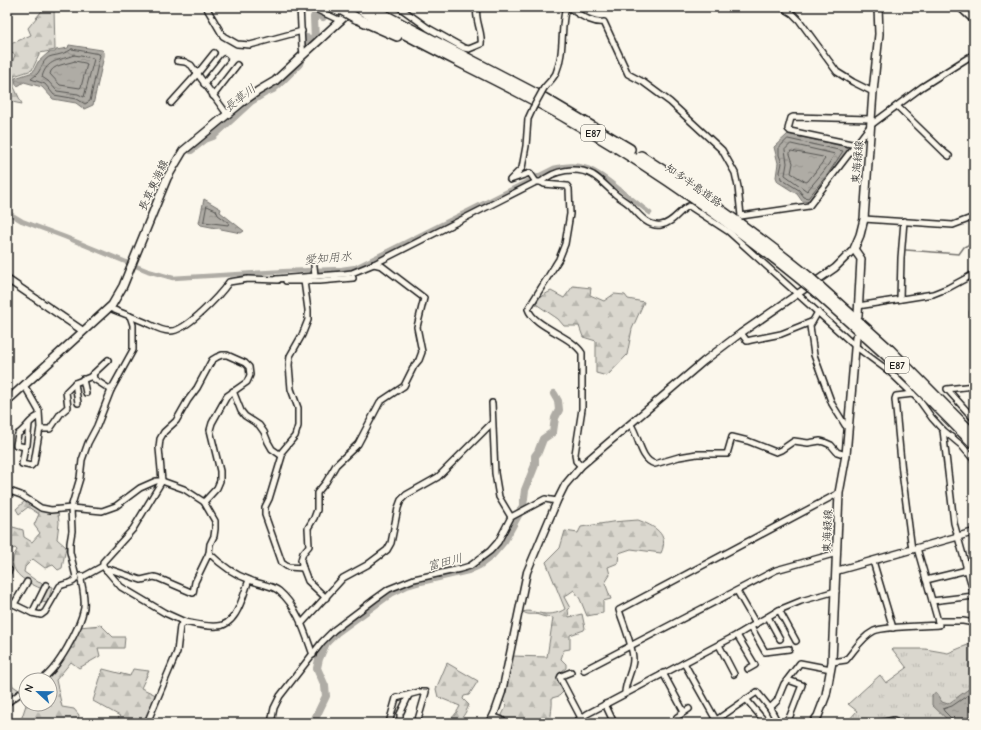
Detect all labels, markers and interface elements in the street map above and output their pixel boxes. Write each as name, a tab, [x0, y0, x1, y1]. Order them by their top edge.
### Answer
water label: 長草川	[222, 81, 258, 115]
road number: E87	[581, 125, 605, 141]
street label: 東海緑線	[849, 140, 866, 185]
street label: 長草東海線	[136, 158, 171, 213]
street label: 知多半島道路	[663, 161, 724, 210]
water label: 愛知用水	[303, 249, 353, 267]
road number: E87	[885, 357, 909, 373]
street label: 東海緑線	[820, 509, 835, 553]
water label: 富田川	[426, 551, 464, 573]
north arrow	[18, 672, 58, 712]
text: N	[22, 683, 37, 694]

